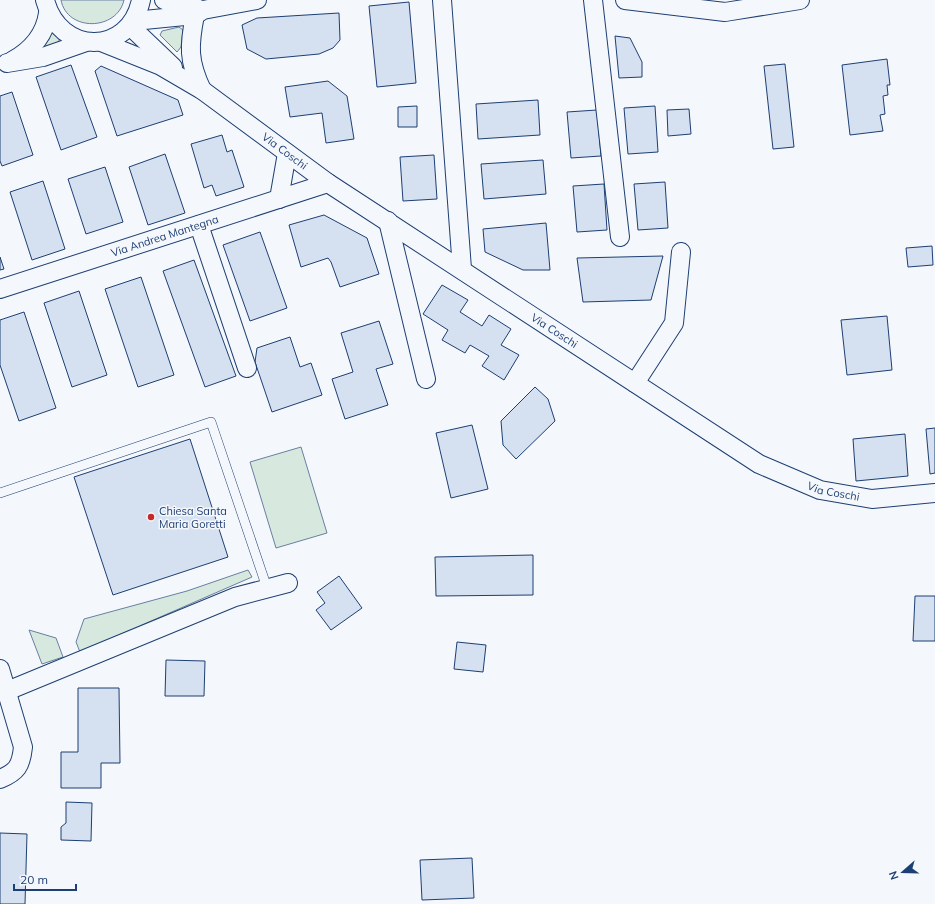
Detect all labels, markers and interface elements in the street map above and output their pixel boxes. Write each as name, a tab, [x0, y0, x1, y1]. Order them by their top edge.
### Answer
street label: Via Coschi	[259, 130, 310, 173]
street label: Via Andrea Mantegna	[109, 212, 220, 260]
street label: Via Coschi	[528, 310, 581, 351]
street label: Via Coschi	[805, 478, 861, 504]
place label: Chiesa Santa Maria Goretti	[159, 504, 227, 531]
marker: Chiesa Santa Maria Goretti	[146, 512, 156, 522]
north arrow	[883, 852, 923, 892]
scale bar	[14, 866, 76, 892]
text: N	[886, 869, 902, 882]
text: 20 m	[20, 872, 48, 887]

